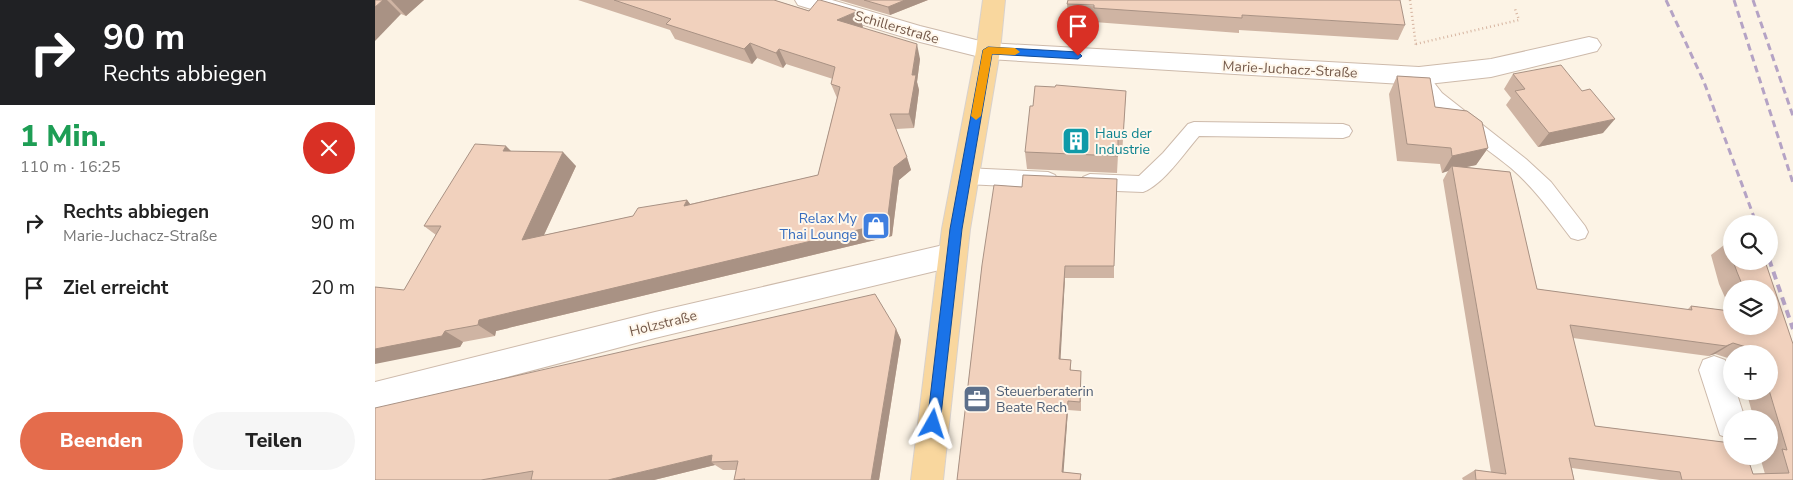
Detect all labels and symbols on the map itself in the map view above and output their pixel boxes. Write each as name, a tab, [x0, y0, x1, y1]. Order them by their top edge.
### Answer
pin	[1057, 5, 1099, 56]
street label: Schillerstraße	[852, 6, 941, 49]
street label: Marie-Juchacz-Straße	[1222, 56, 1358, 83]
place label: Haus der Industrie	[1095, 124, 1152, 159]
building icon: Haus der Industrie	[1061, 126, 1091, 156]
place label: Relax My Thai Lounge	[780, 209, 858, 244]
shop icon: Relax My Thai Lounge	[861, 211, 891, 241]
street label: Holzstraße	[627, 306, 699, 341]
place label: Steuerberaterin Beate Rech	[996, 382, 1094, 417]
office icon: Steuerberaterin Beate Rech	[962, 384, 992, 414]
position arrow	[906, 397, 958, 449]

